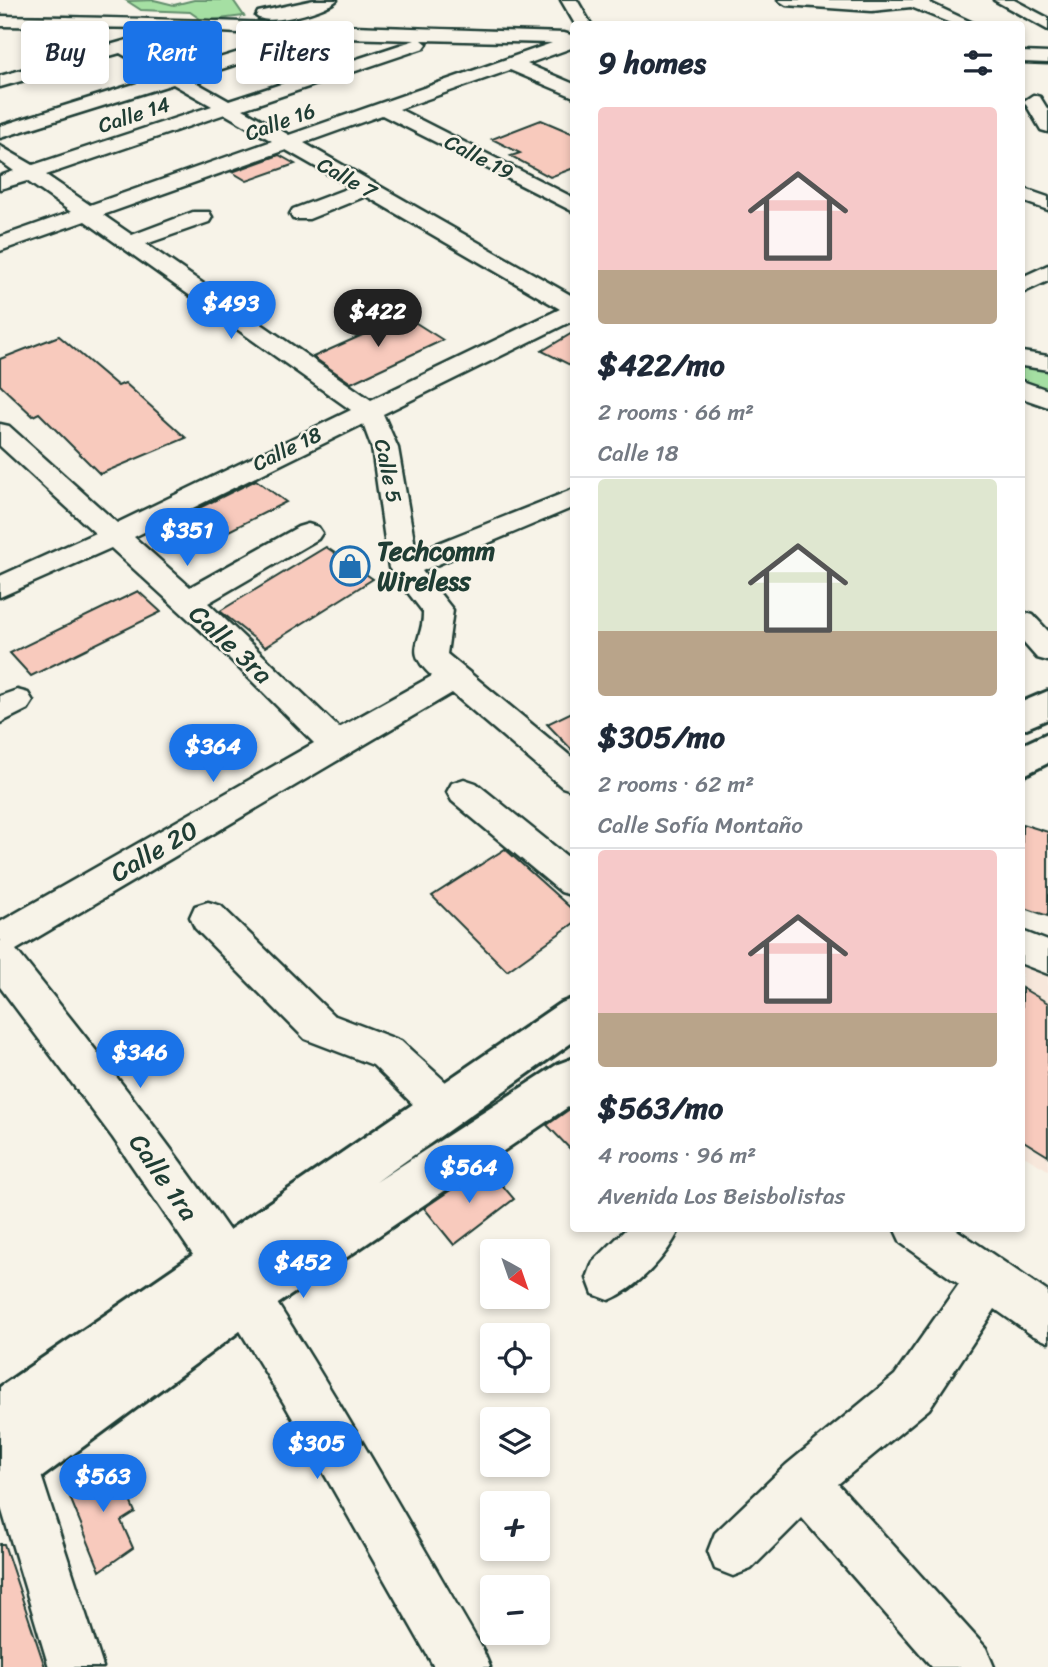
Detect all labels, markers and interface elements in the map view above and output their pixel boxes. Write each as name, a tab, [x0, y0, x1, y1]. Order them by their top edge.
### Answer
chip: Buy	[21, 21, 109, 84]
chip: Rent	[123, 21, 222, 84]
chip: Filters	[236, 21, 354, 84]
text: 9 homes	[598, 36, 706, 90]
icon: filters	[959, 44, 997, 82]
street label: Calle 14	[93, 85, 175, 145]
street label: Calle 16	[239, 92, 321, 152]
street label: Calle 19	[438, 123, 521, 191]
street label: Calle 7	[310, 146, 386, 211]
icon: home	[735, 153, 861, 279]
pin: $493	[190, 282, 272, 341]
text: $493	[203, 283, 259, 324]
pin: $422	[337, 290, 419, 349]
text: $422	[350, 291, 406, 332]
text: $422/mo	[598, 338, 725, 392]
text: 2 rooms · 66 m²	[598, 392, 754, 433]
street label: Calle 18	[246, 416, 329, 482]
text: Calle 18	[598, 433, 679, 474]
street label: Calle 5	[363, 435, 413, 507]
pin: $351	[146, 508, 228, 568]
text: $351	[161, 510, 213, 551]
icon: home	[735, 525, 861, 651]
place label: Techcomm Wireless	[377, 528, 495, 604]
shop icon: Techcomm Wireless	[329, 545, 371, 587]
street label: Calle 3ra	[178, 592, 284, 696]
text: $305/mo	[598, 710, 725, 764]
pin: $364	[172, 724, 254, 784]
text: $364	[185, 726, 241, 767]
text: 2 rooms · 62 m²	[598, 764, 754, 805]
text: Calle Sofía Montaño	[598, 805, 803, 846]
street label: Calle 20	[101, 807, 207, 895]
icon: home	[735, 896, 861, 1022]
pin: $346	[99, 1030, 181, 1090]
text: $346	[112, 1032, 168, 1073]
text: $563/mo	[598, 1081, 723, 1135]
street label: Calle 1ra	[117, 1123, 211, 1231]
text: 4 rooms · 96 m²	[598, 1135, 756, 1176]
pin: $564	[428, 1146, 510, 1205]
text: $564	[441, 1147, 497, 1188]
text: Avenida Los Beisbolistas	[598, 1176, 845, 1217]
north arrow	[480, 1239, 550, 1309]
map controls	[480, 1239, 550, 1645]
pin: $452	[262, 1240, 344, 1300]
text: $452	[274, 1242, 332, 1283]
button: locate	[480, 1323, 550, 1393]
button: layers	[480, 1407, 550, 1477]
pin: $305	[276, 1422, 358, 1481]
text: $305	[289, 1423, 345, 1464]
pin: $563	[62, 1454, 144, 1514]
text: $563	[75, 1456, 131, 1497]
button: +	[480, 1491, 550, 1561]
button: −	[480, 1575, 550, 1645]

